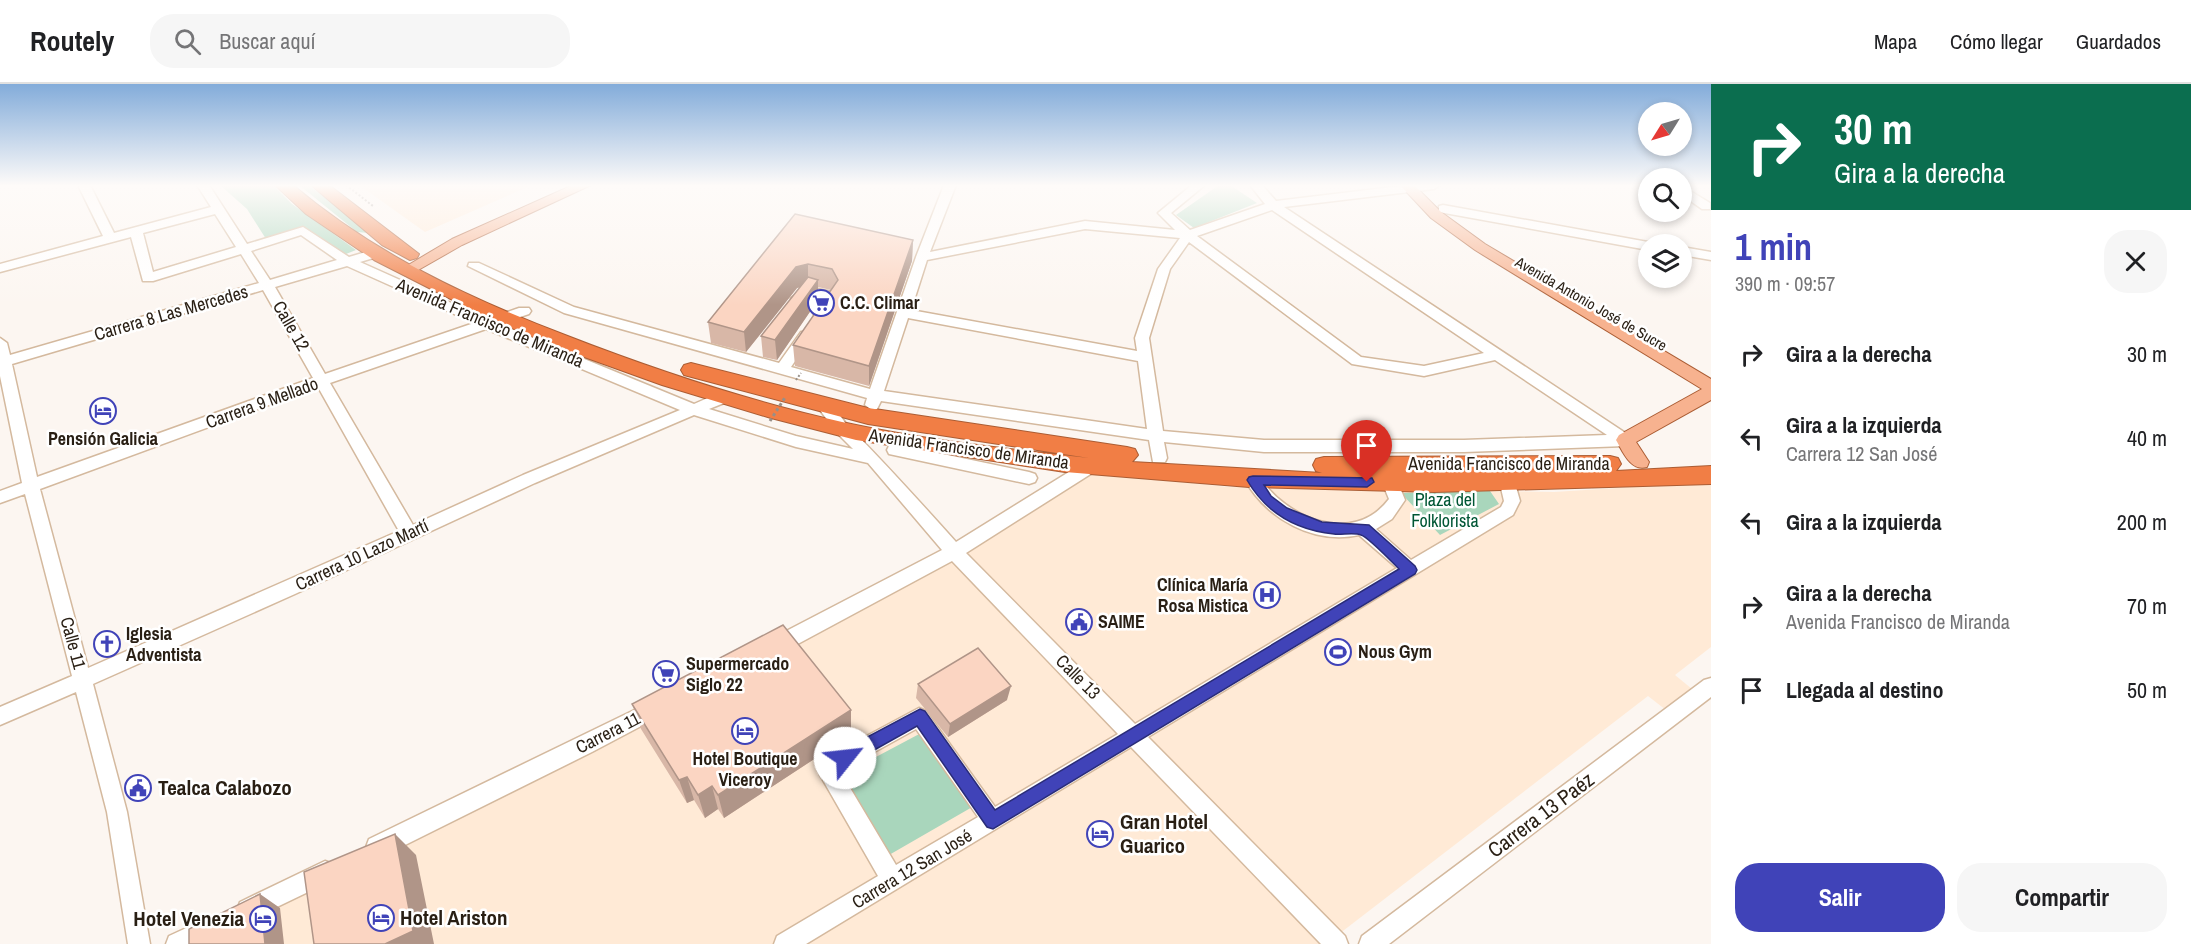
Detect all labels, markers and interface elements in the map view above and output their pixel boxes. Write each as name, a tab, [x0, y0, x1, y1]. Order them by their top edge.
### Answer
search box	[150, 14, 570, 68]
text: Routely	[30, 22, 114, 60]
icon: search	[171, 25, 204, 58]
text: Buscar aquí	[219, 26, 315, 56]
text: Mapa	[1874, 27, 1917, 56]
text: Cómo llegar	[1950, 27, 2043, 56]
text: Guardados	[2076, 27, 2161, 56]
text: 30 m	[1834, 101, 1913, 157]
north arrow	[1638, 102, 1692, 156]
map controls	[1638, 102, 1692, 288]
icon: right	[1735, 108, 1813, 186]
text: Gira a la derecha	[1834, 155, 2005, 191]
button: search	[1638, 168, 1692, 222]
text: 1 min	[1735, 223, 1812, 271]
button: close	[2104, 230, 2167, 293]
button: layers	[1638, 234, 1692, 288]
street label: Avenida Antonio José de Sucre	[1511, 251, 1671, 356]
text: 390 m · 09:57	[1735, 270, 1835, 297]
street label: Avenida Francisco de Miranda	[392, 271, 588, 373]
street label: Carrera 8 Las Mercedes	[91, 279, 251, 346]
supermarket icon: C.C. Climar	[806, 288, 836, 318]
place label: C.C. Climar	[840, 290, 920, 315]
street label: Calle 12	[267, 296, 316, 355]
icon: right	[1735, 338, 1768, 371]
text: Gira a la derecha	[1786, 339, 1931, 369]
text: 30 m	[2127, 339, 2167, 369]
street label: Carrera 9 Mellado	[202, 371, 322, 434]
hotel icon: Pensión Galicia	[88, 396, 118, 426]
text: Gira a la izquierda	[1786, 410, 1941, 440]
pin	[1341, 420, 1392, 482]
street label: Avenida Francisco de Miranda	[867, 422, 1071, 475]
icon: left	[1735, 422, 1768, 455]
text: 40 m	[2127, 423, 2167, 453]
place label: Pensión Galicia	[48, 426, 159, 451]
icon: arrive	[1350, 429, 1383, 462]
text: Carrera 12 San José	[1786, 440, 1937, 467]
street label: Avenida Francisco de Miranda	[1407, 451, 1610, 476]
park label: Plaza del Folklorista	[1411, 487, 1479, 533]
icon: left	[1735, 506, 1768, 539]
text: Gira a la izquierda	[1786, 507, 1941, 537]
text: 200 m	[2117, 507, 2167, 537]
street label: Carrera 10 Lazo Martí	[291, 512, 433, 596]
place label: Clínica María Rosa Mistica	[1157, 572, 1249, 618]
text: Gira a la derecha	[1786, 578, 1931, 608]
hospital icon: Clínica María Rosa Mistica	[1252, 580, 1282, 610]
icon: right	[1735, 590, 1768, 623]
text: 70 m	[2127, 591, 2167, 621]
public building icon: SAIME	[1064, 607, 1094, 637]
text: Avenida Francisco de Miranda	[1786, 608, 2010, 635]
place label: SAIME	[1098, 609, 1145, 634]
street label: Calle 11	[55, 614, 93, 672]
place label: Iglesia Adventista	[126, 621, 202, 667]
church icon: Iglesia Adventista	[92, 629, 122, 659]
sports icon: Nous Gym	[1323, 637, 1353, 667]
place label: Nous Gym	[1358, 639, 1432, 664]
street label: Calle 13	[1050, 649, 1106, 705]
place label: Supermercado Siglo 22	[686, 651, 789, 697]
supermarket icon: Supermercado Siglo 22	[651, 659, 681, 689]
icon: arrive	[1735, 674, 1768, 707]
text: Llegada al destino	[1786, 675, 1943, 705]
text: 50 m	[2127, 675, 2167, 705]
street label: Carrera 11	[571, 705, 645, 759]
hotel icon: Hotel Boutique Viceroy	[730, 716, 760, 746]
position arrow	[813, 726, 877, 790]
place label: Hotel Boutique Viceroy	[693, 746, 797, 792]
street label: Carrera 13 Paéz	[1482, 765, 1600, 864]
public building icon: Tealca Calabozo	[123, 773, 153, 803]
place label: Tealca Calabozo	[158, 773, 292, 802]
place label: Gran Hotel Guarico	[1120, 807, 1208, 860]
hotel icon: Gran Hotel Guarico	[1085, 819, 1115, 849]
street label: Carrera 12 San José	[847, 823, 977, 914]
button: Salir	[1735, 863, 1945, 932]
button: Compartir	[1957, 863, 2167, 932]
hotel icon: Hotel Ariston	[366, 903, 396, 933]
place label: Hotel Ariston	[400, 903, 507, 932]
place label: Hotel Venezia	[133, 904, 244, 933]
hotel icon: Hotel Venezia	[248, 904, 278, 934]

